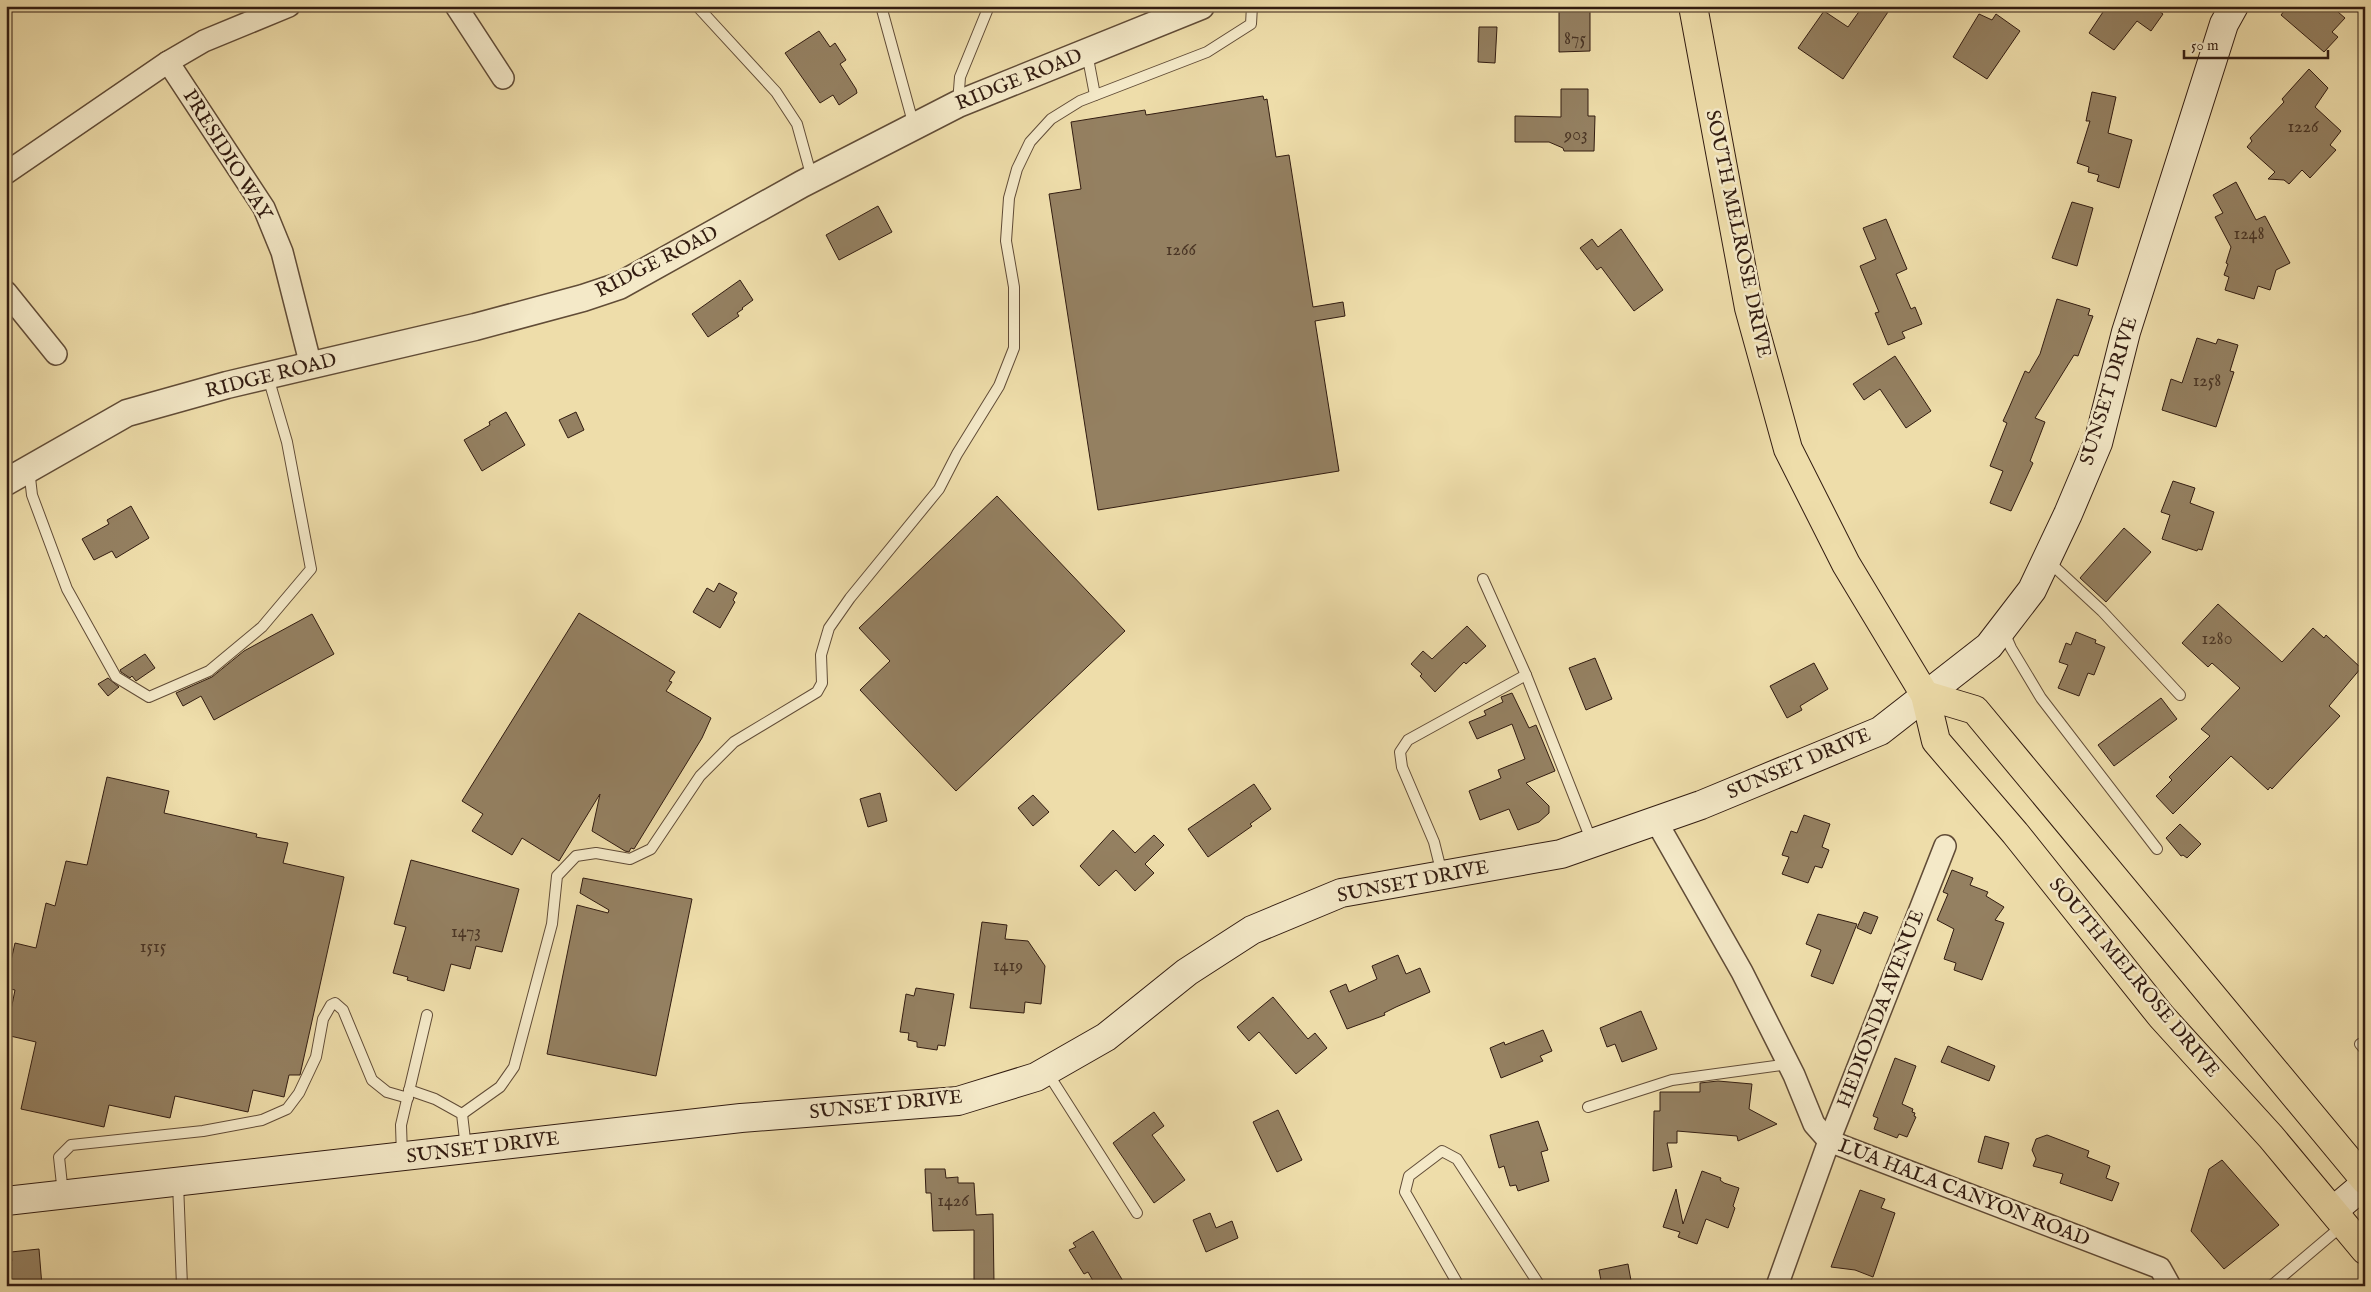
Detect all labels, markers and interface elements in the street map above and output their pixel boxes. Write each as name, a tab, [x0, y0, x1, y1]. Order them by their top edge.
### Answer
house number: 875	[1564, 28, 1586, 51]
scale bar	[2184, 28, 2327, 60]
text: 50 m	[2191, 36, 2219, 55]
street label: RIDGE ROAD	[952, 43, 1086, 117]
street label: PRESIDIO WAY	[177, 85, 278, 226]
street label: SOUTH MELROSE DRIVE	[1699, 108, 1777, 360]
house number: 1226	[2287, 116, 2319, 139]
house number: 903	[1563, 124, 1588, 147]
street label: RIDGE ROAD	[591, 220, 723, 304]
house number: 1248	[2233, 223, 2265, 246]
house number: 1266	[1166, 239, 1197, 262]
street label: SUNSET DRIVE	[2075, 314, 2143, 468]
street label: RIDGE ROAD	[203, 348, 339, 404]
house number: 1258	[2193, 370, 2221, 393]
house number: 1280	[2201, 628, 2233, 651]
street label: SUNSET DRIVE	[1723, 722, 1875, 806]
street label: SUNSET DRIVE	[1335, 855, 1491, 909]
street label: SOUTH MELROSE DRIVE	[2043, 873, 2225, 1083]
street label: HEDIONDA AVENUE	[1832, 906, 1930, 1112]
house number: 1473	[451, 921, 481, 944]
house number: 1515	[140, 936, 167, 959]
house number: 1419	[993, 955, 1023, 978]
street label: SUNSET DRIVE	[808, 1085, 964, 1125]
street label: SUNSET DRIVE	[405, 1126, 561, 1170]
street label: LUA HALA CANYON ROAD	[1835, 1133, 2093, 1253]
house number: 1426	[937, 1190, 969, 1213]

